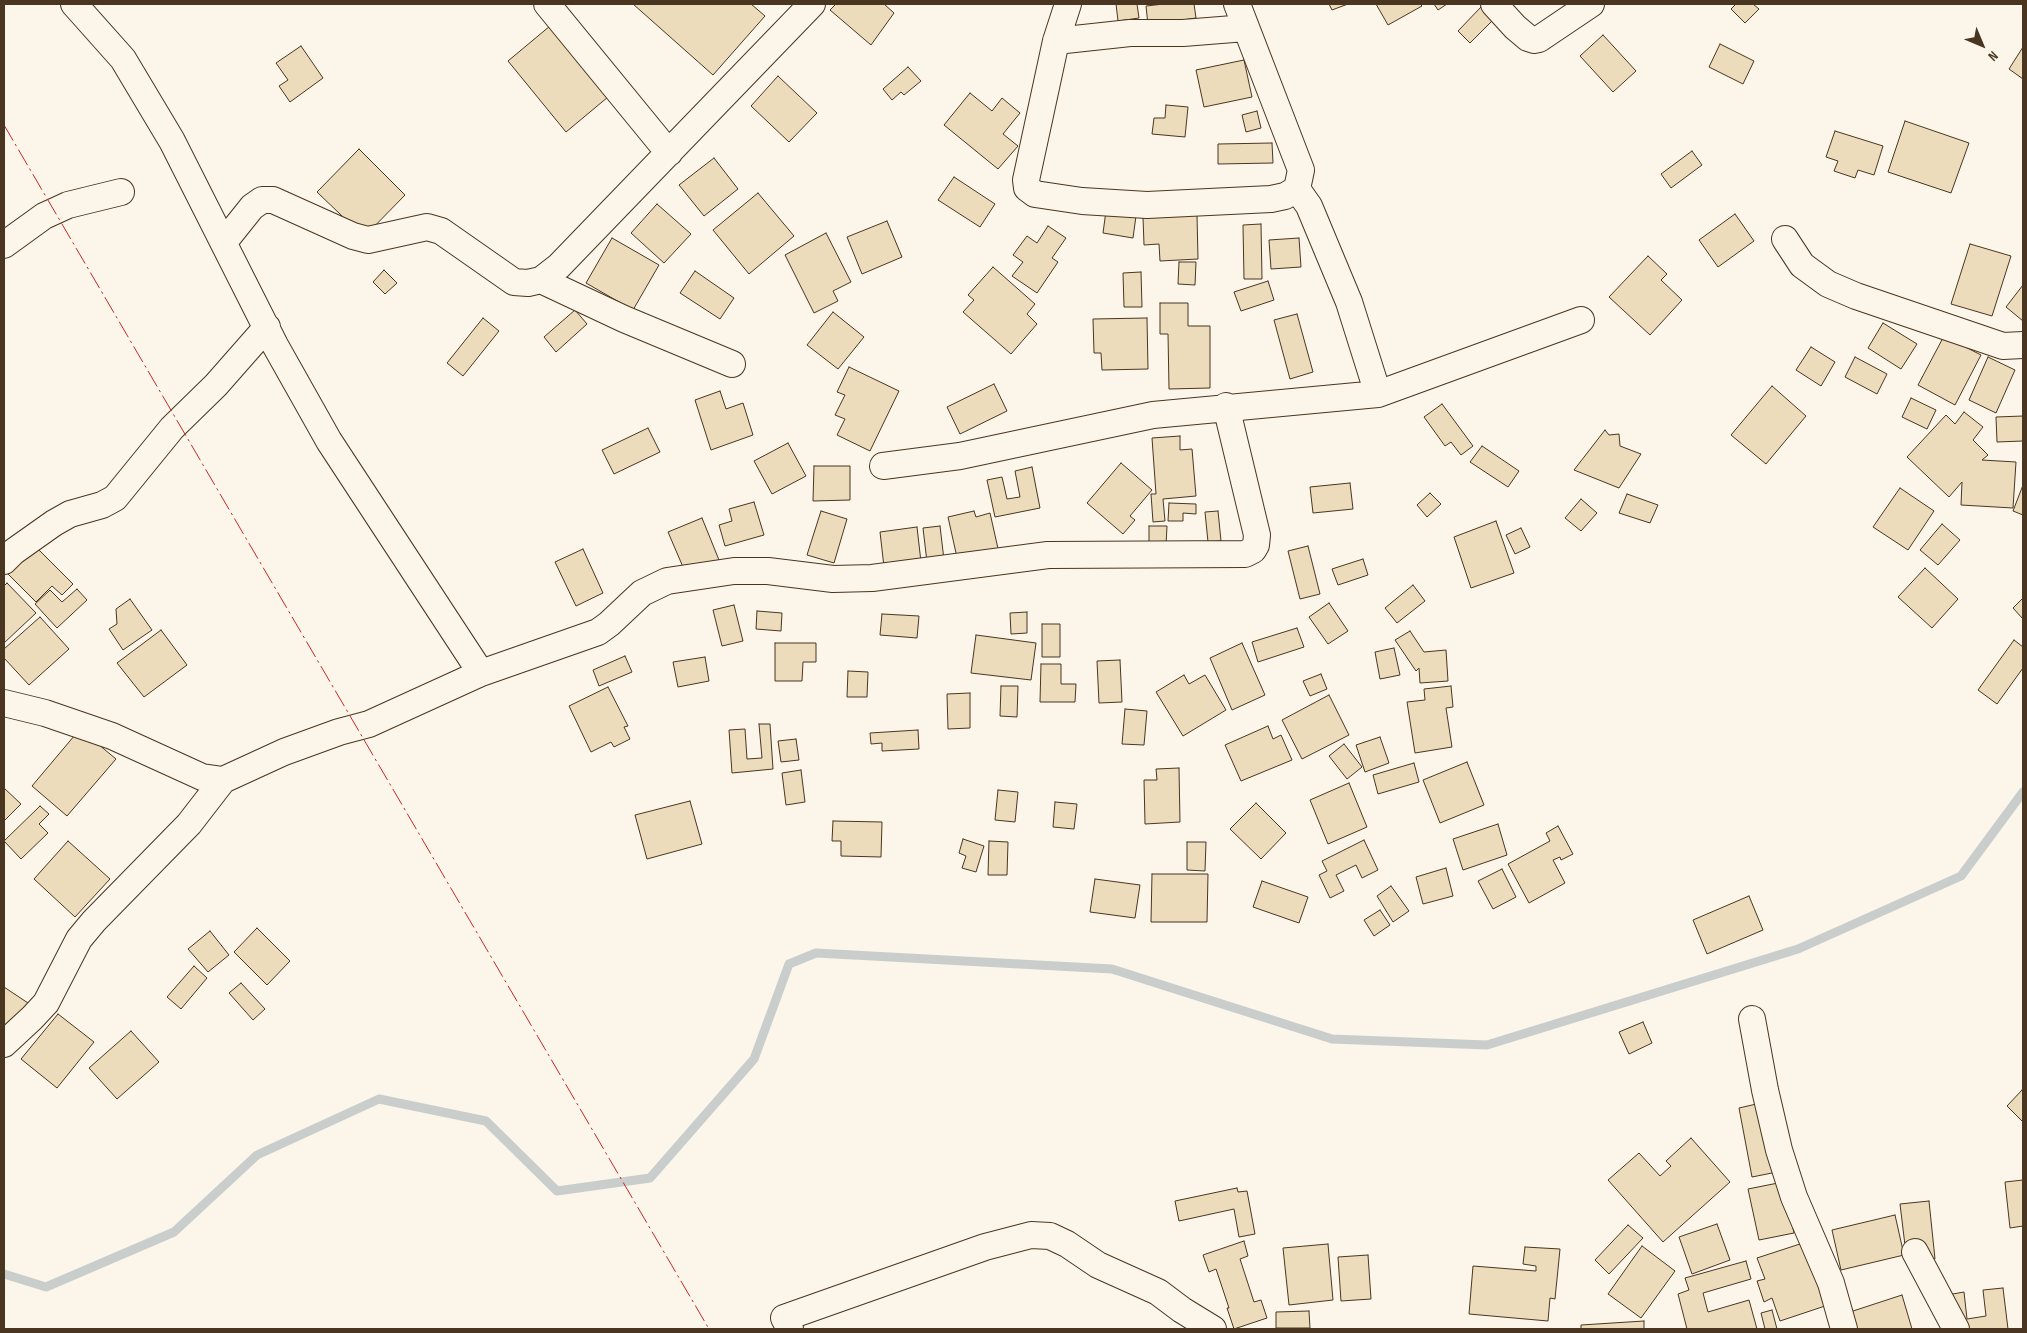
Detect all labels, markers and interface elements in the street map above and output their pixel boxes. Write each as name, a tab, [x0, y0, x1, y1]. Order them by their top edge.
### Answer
north arrow	[1957, 20, 2007, 70]
text: N	[1984, 47, 2002, 65]

